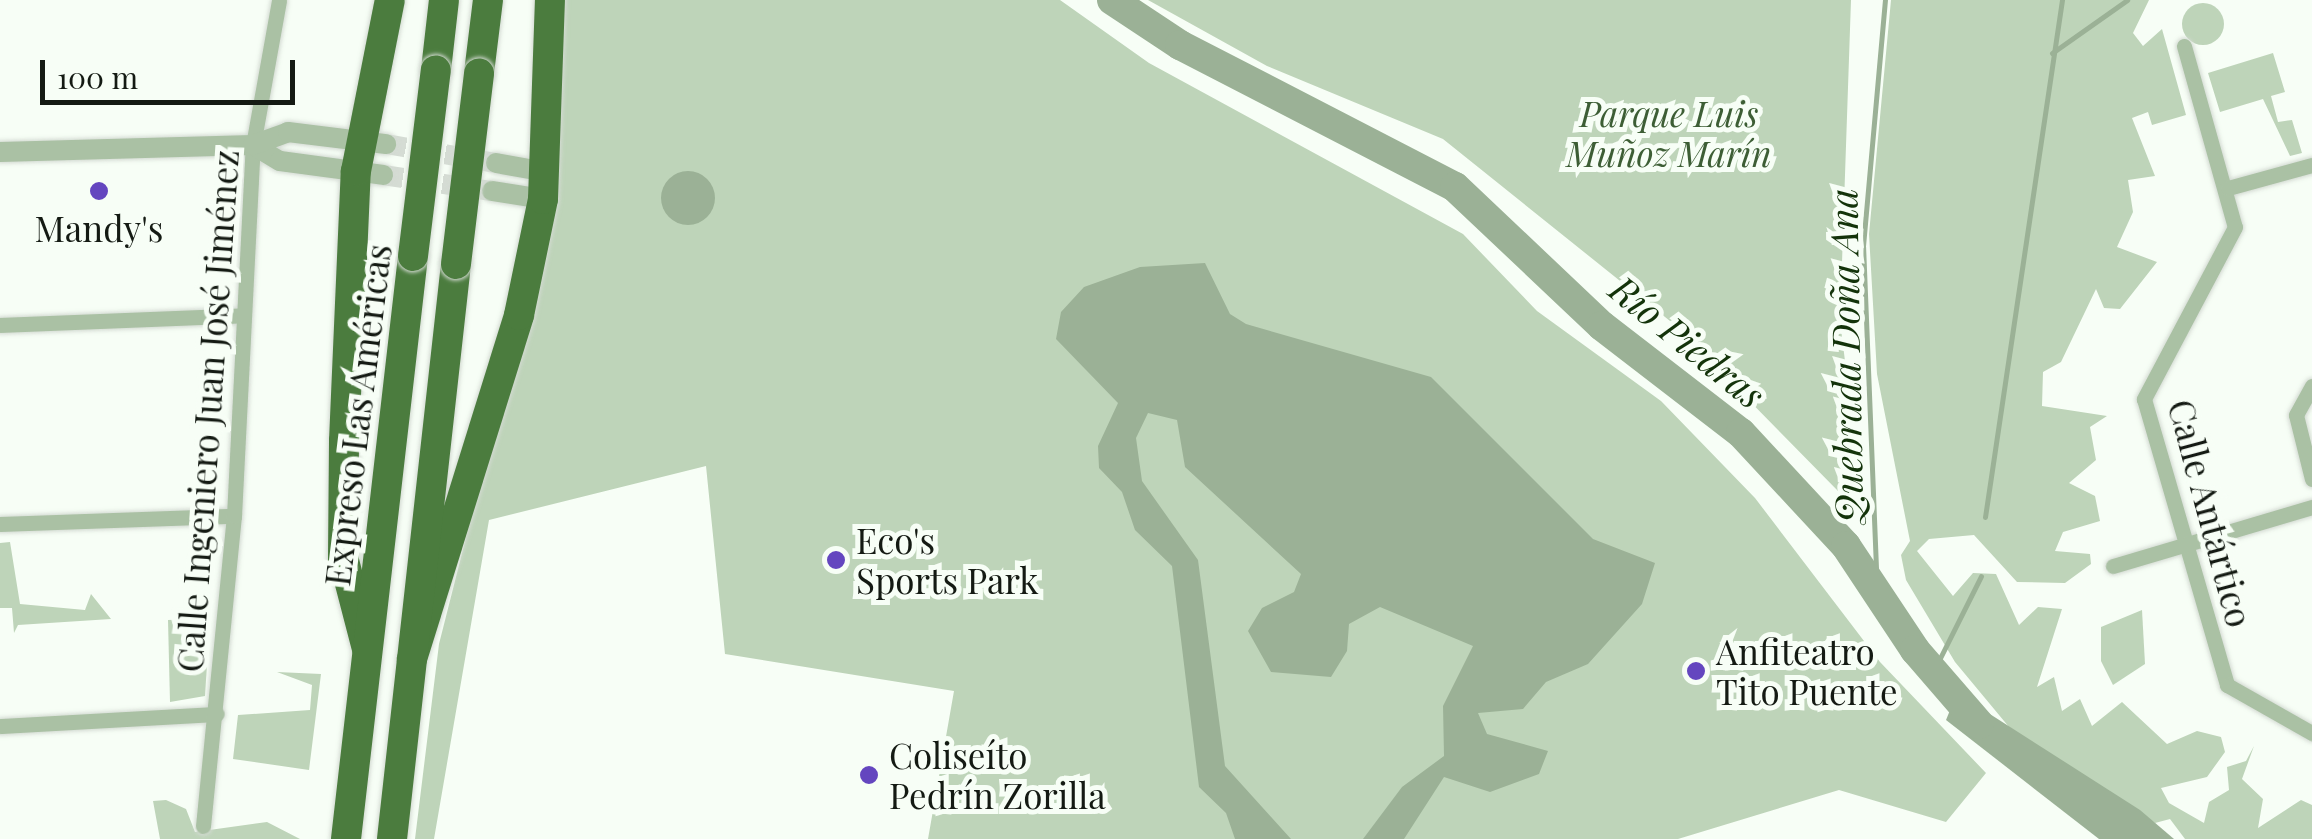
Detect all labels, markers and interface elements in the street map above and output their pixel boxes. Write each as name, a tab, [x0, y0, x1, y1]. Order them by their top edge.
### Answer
scale bar	[45, 40, 300, 102]
text: 100 m	[57, 57, 138, 97]
park label: Parque Luis Muñoz Marín	[1566, 92, 1772, 174]
street label: Calle Ingeniero Juan José Jiménez	[168, 148, 246, 674]
marker: Mandy's	[88, 180, 110, 202]
water label: Quebrada Doña Ana	[1819, 188, 1871, 524]
place label: Mandy's	[35, 207, 163, 249]
street label: Expreso Las Américas	[315, 241, 399, 589]
water label: Río Piedras	[1602, 265, 1774, 417]
street label: Calle Antártico	[2160, 394, 2262, 632]
place label: Eco's Sports Park	[856, 519, 1039, 601]
marker: Eco's Sports Park	[825, 549, 847, 571]
place label: Anfiteatro Tito Puente	[1716, 630, 1898, 712]
marker: Anfiteatro Tito Puente	[1685, 660, 1707, 682]
place label: Coliseíto Pedrín Zorilla	[889, 734, 1106, 816]
marker: Coliseíto Pedrín Zorilla	[858, 764, 880, 786]

